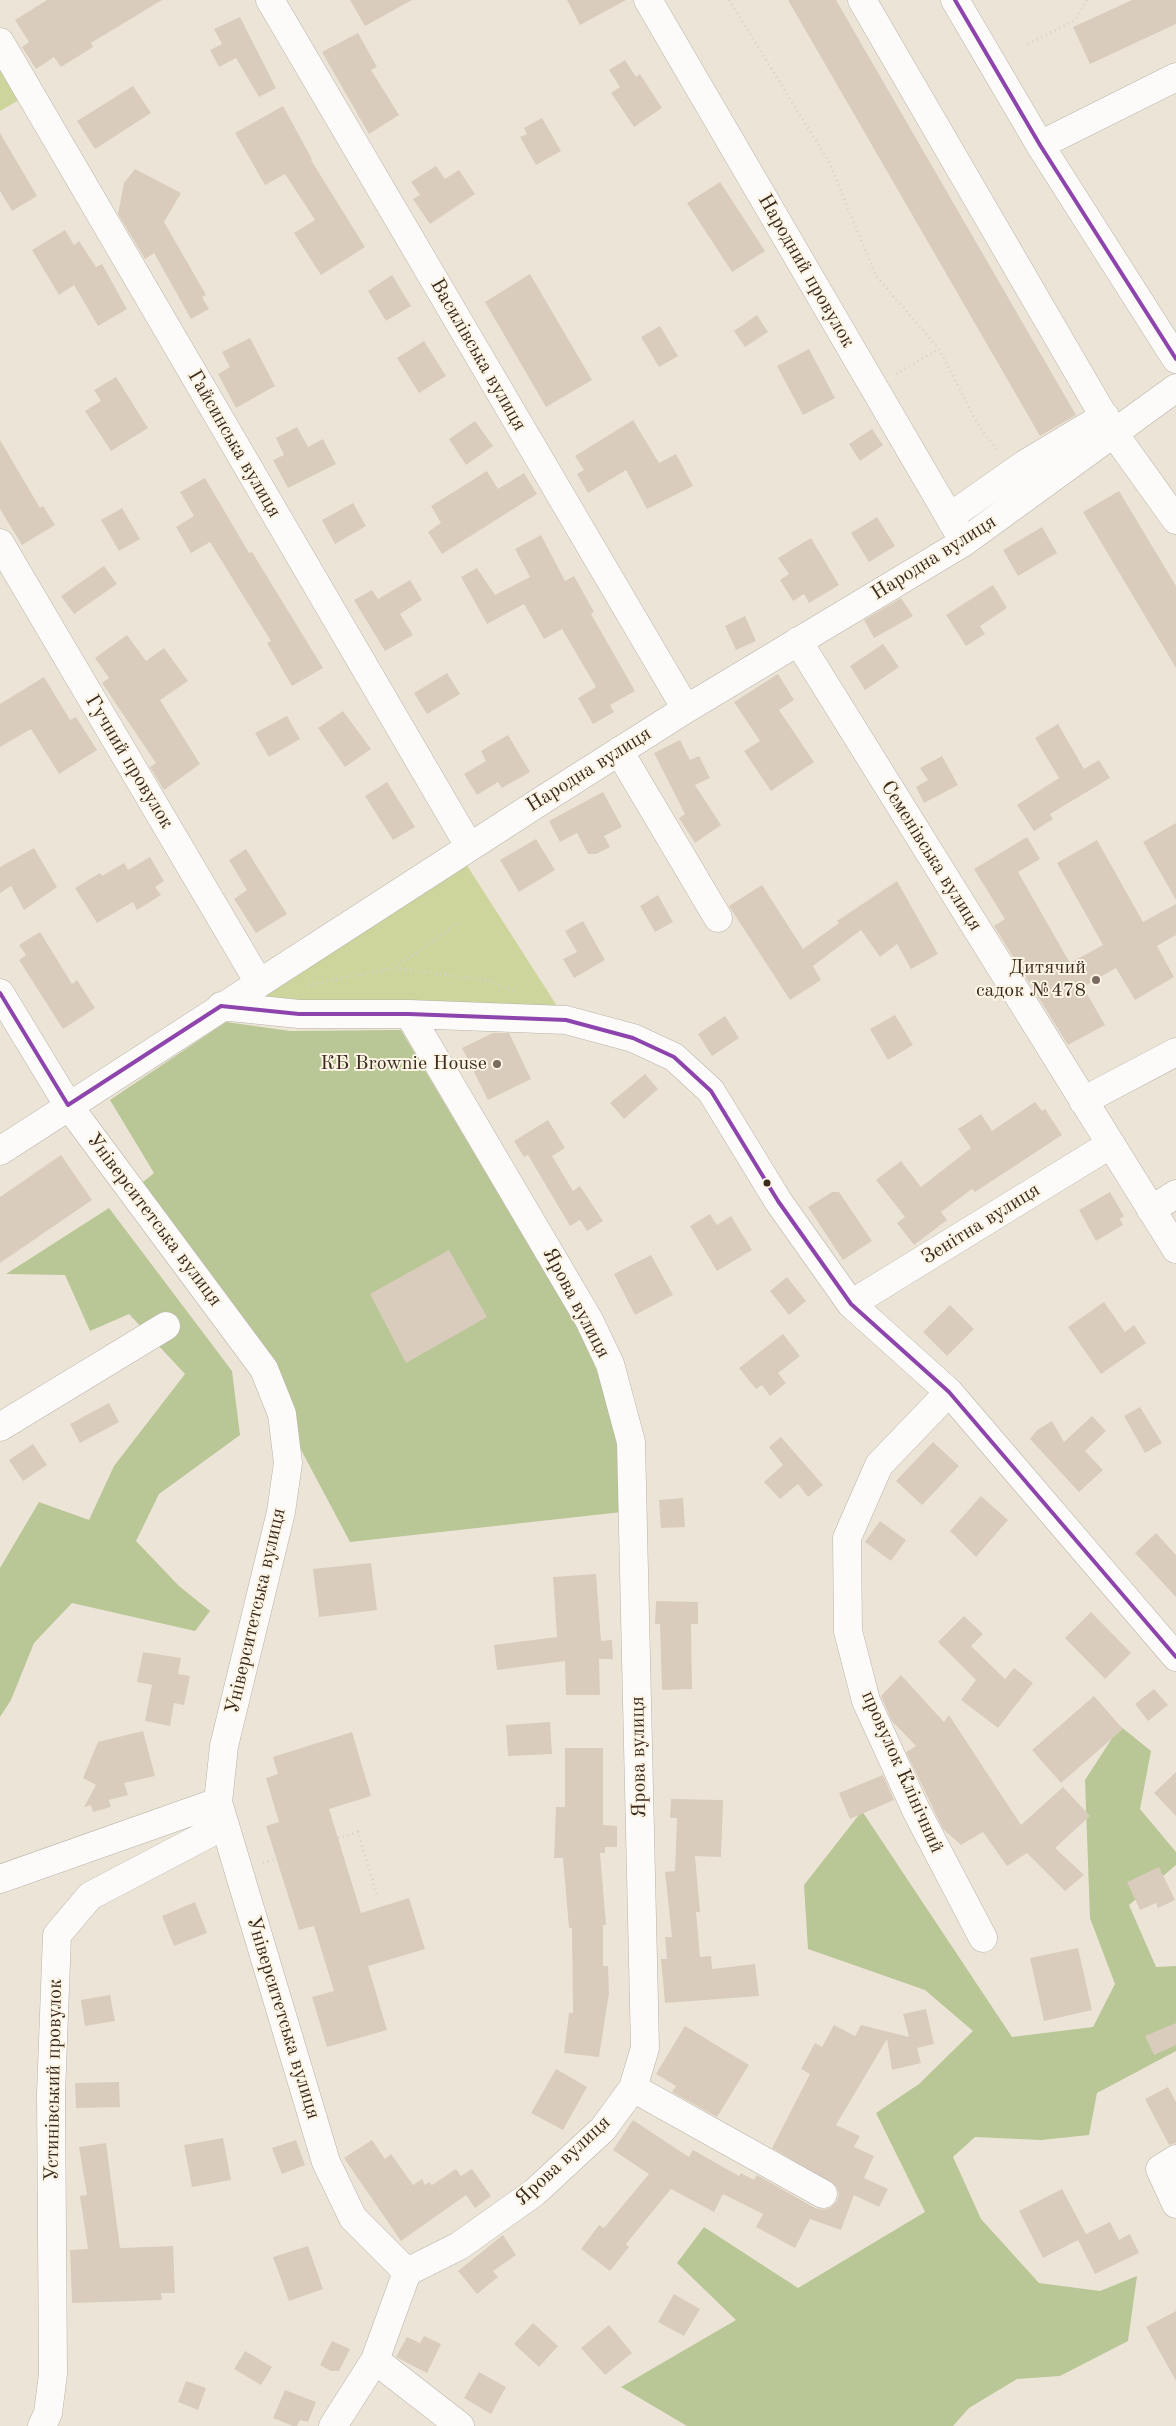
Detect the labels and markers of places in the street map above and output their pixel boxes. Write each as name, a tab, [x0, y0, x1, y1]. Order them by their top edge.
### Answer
place label: Дитячий садок №478	[976, 956, 1086, 1003]
marker: Дитячий садок №478	[1090, 974, 1102, 986]
place label: КБ Brownie House	[320, 1052, 487, 1076]
marker: КБ Brownie House	[491, 1058, 503, 1070]
unlabelled marker	[762, 1178, 772, 1188]

